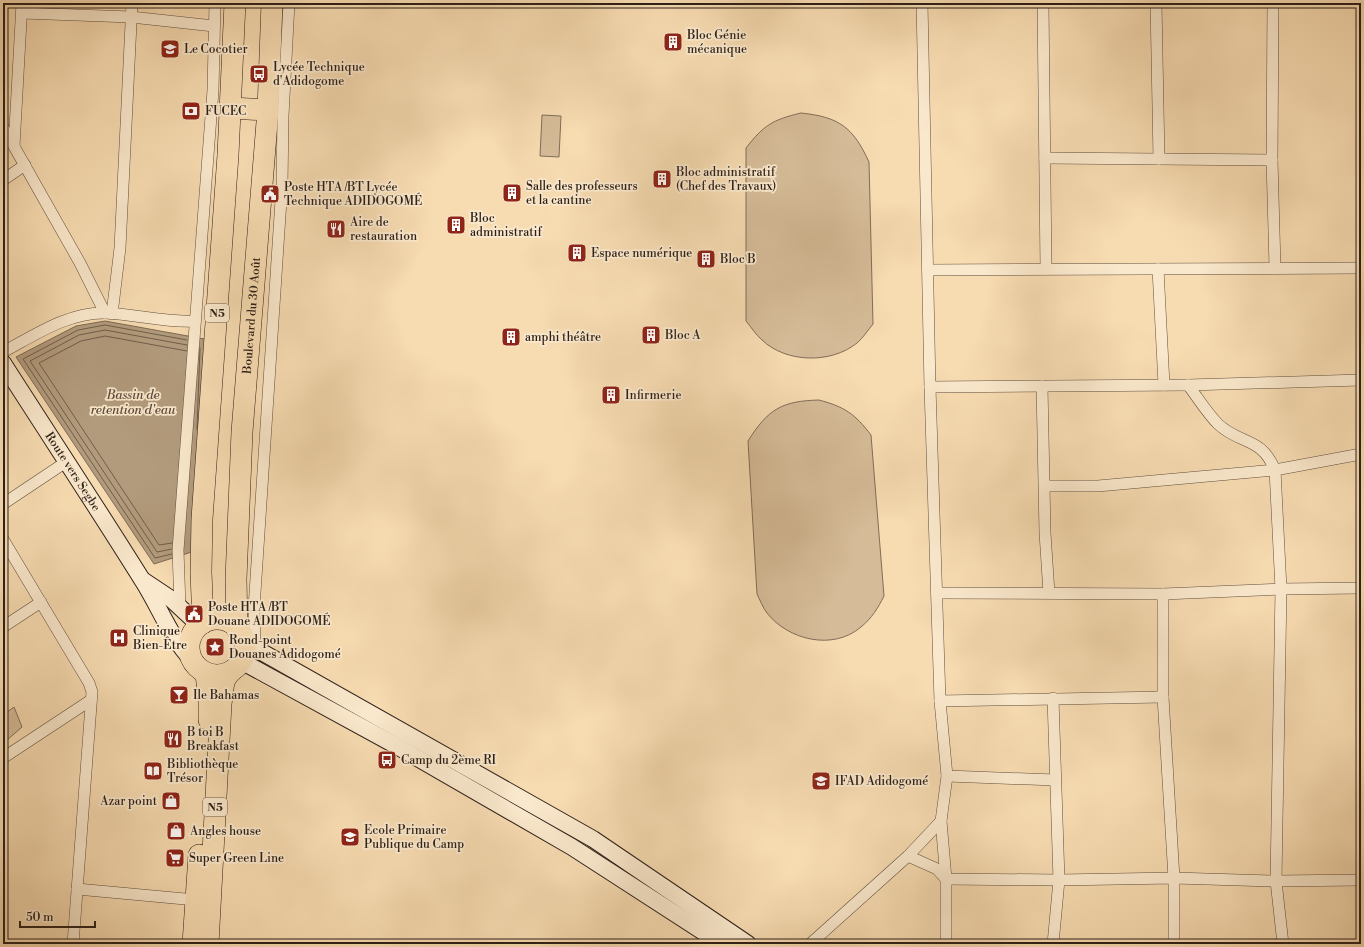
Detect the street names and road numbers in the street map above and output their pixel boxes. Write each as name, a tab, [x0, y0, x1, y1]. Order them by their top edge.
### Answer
street label: Boulevard du 30 Août	[240, 256, 264, 375]
road number: N5	[205, 304, 229, 322]
street label: Route vers Segbe	[41, 429, 104, 514]
road number: N5	[203, 798, 227, 816]

